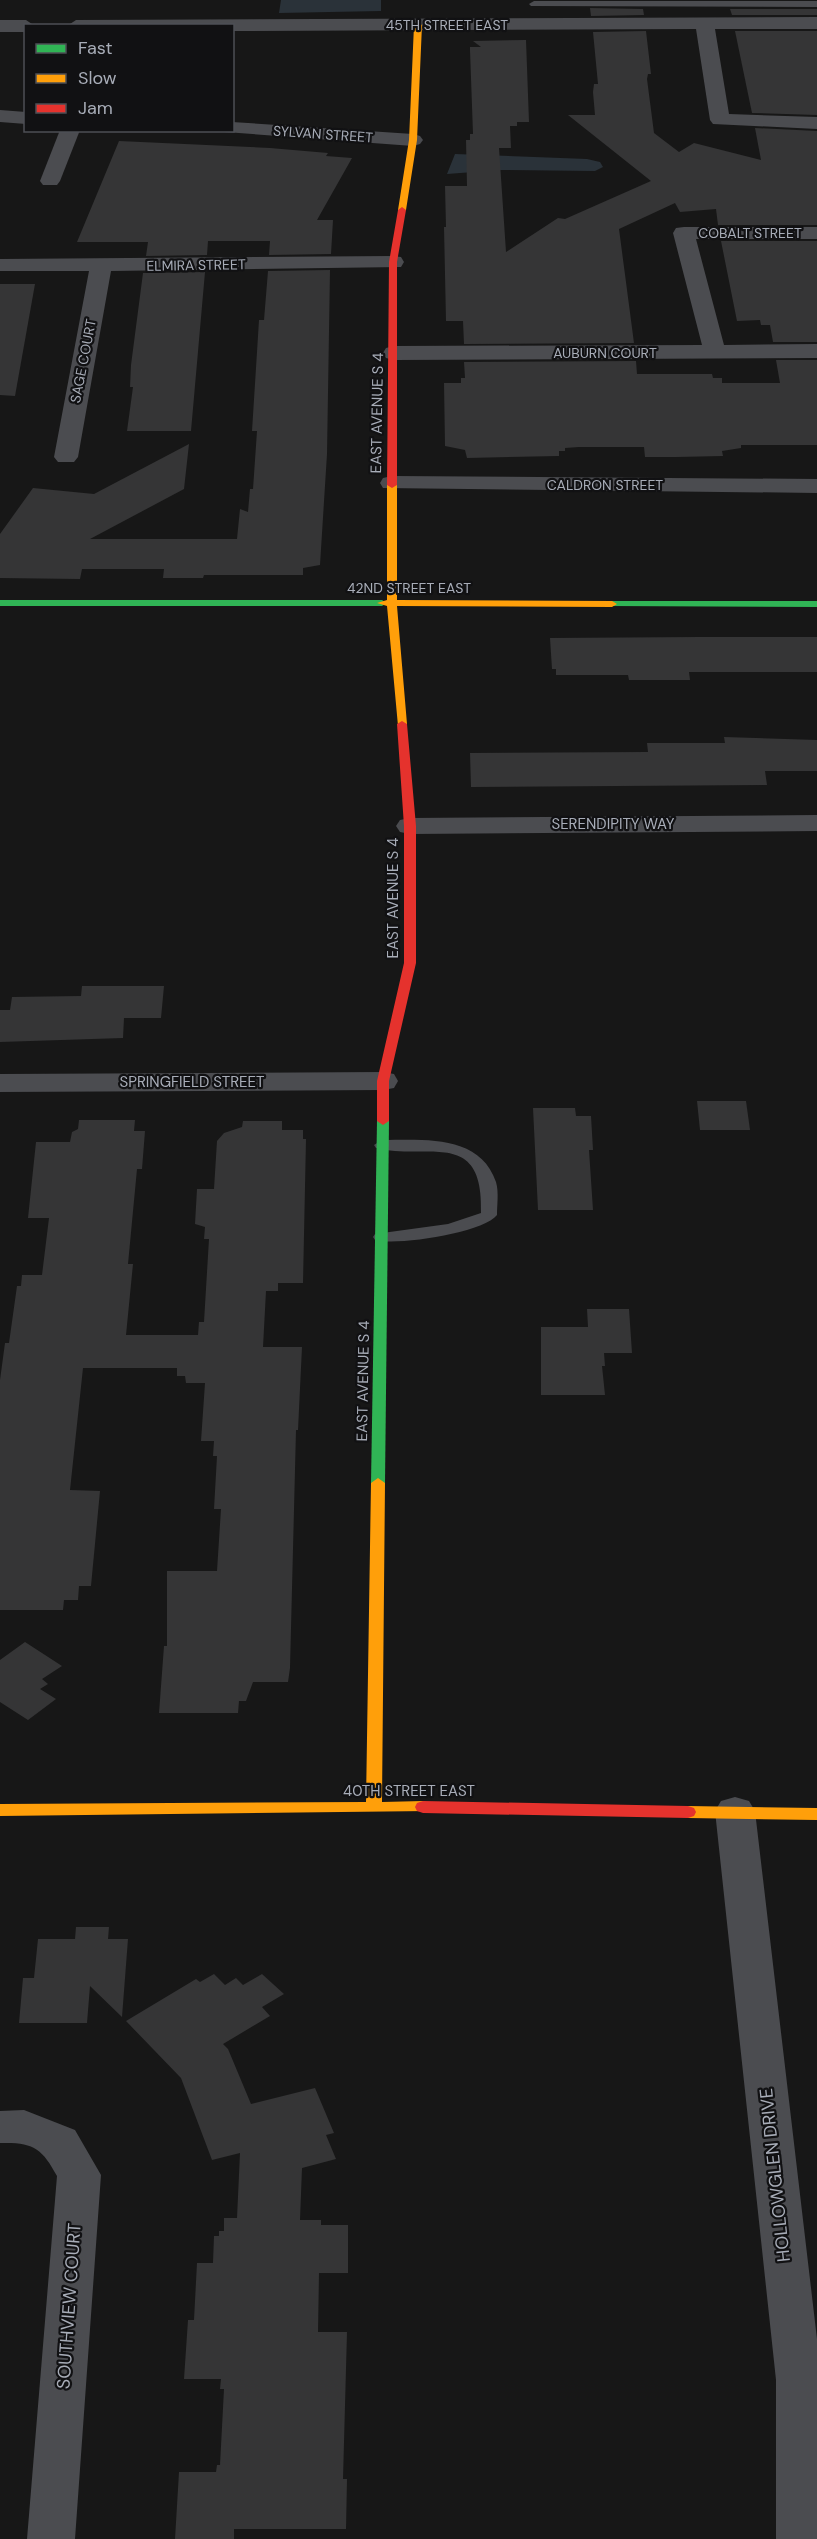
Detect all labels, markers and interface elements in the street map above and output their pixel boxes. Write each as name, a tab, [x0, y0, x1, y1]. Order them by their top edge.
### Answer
street label: 45TH STREET EAST	[386, 16, 508, 34]
legend	[24, 24, 234, 132]
text: Fast	[78, 36, 113, 60]
text: Slow	[78, 66, 117, 90]
text: Jam	[78, 96, 113, 120]
street label: SYLVAN STREET	[273, 122, 374, 146]
street label: COBALT STREET	[698, 224, 802, 242]
street label: ELMIRA STREET	[146, 255, 246, 275]
street label: SAGE COURT	[66, 317, 100, 405]
street label: AUBURN COURT	[553, 344, 657, 362]
street label: EAST AVENUE S 4	[366, 352, 388, 474]
street label: CALDRON STREET	[547, 476, 663, 494]
street label: 42ND STREET EAST	[347, 579, 471, 597]
street label: SERENDIPITY WAY	[551, 814, 675, 834]
street label: EAST AVENUE S 4	[383, 838, 403, 958]
street label: SPRINGFIELD STREET	[120, 1072, 264, 1092]
street label: EAST AVENUE S 4	[352, 1320, 374, 1442]
street label: 40TH STREET EAST	[343, 1781, 475, 1801]
street label: HOLLOWGLEN DRIVE	[754, 2087, 796, 2263]
street label: SOUTHVIEW COURT	[51, 2222, 87, 2390]

